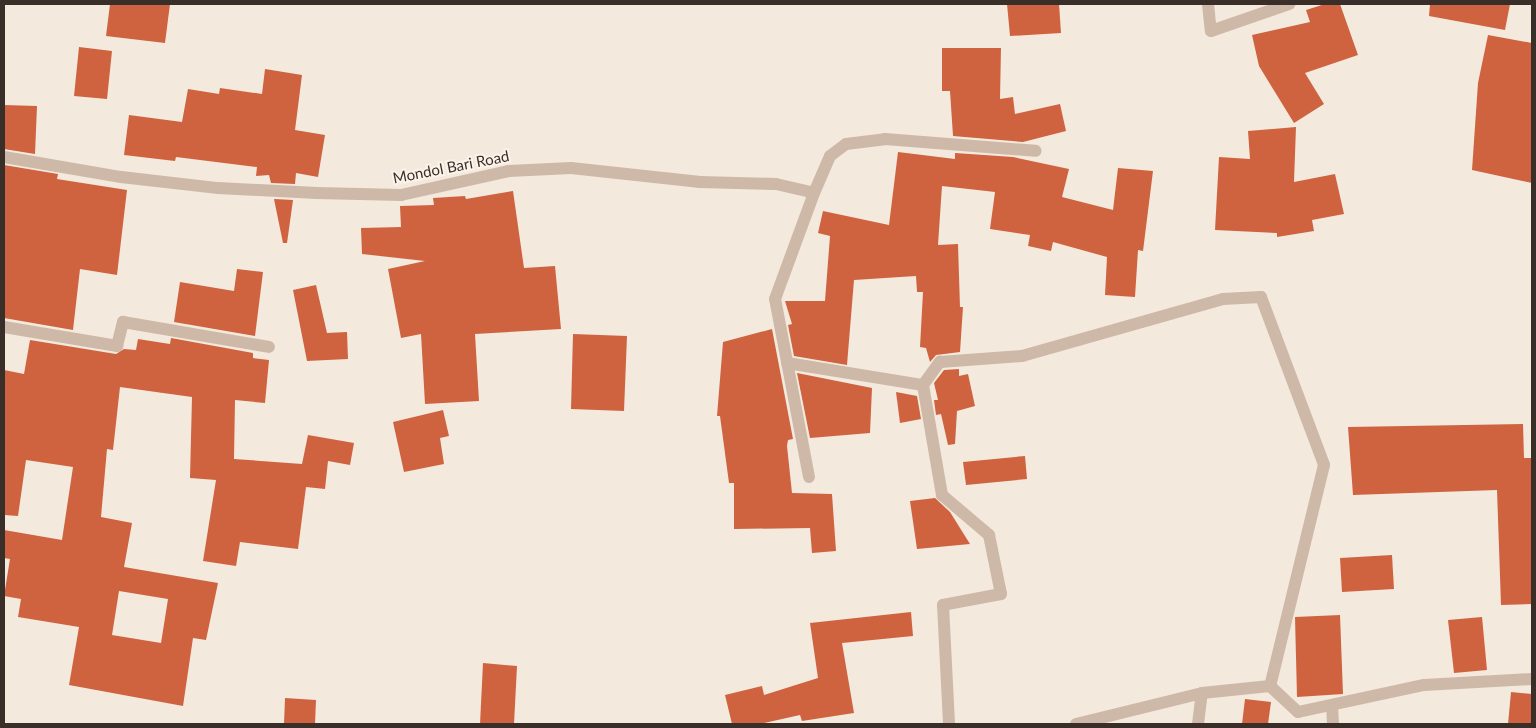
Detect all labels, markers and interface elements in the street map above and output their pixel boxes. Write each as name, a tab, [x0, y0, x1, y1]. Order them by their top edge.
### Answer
street label: Mondol Bari Road	[391, 147, 511, 187]

